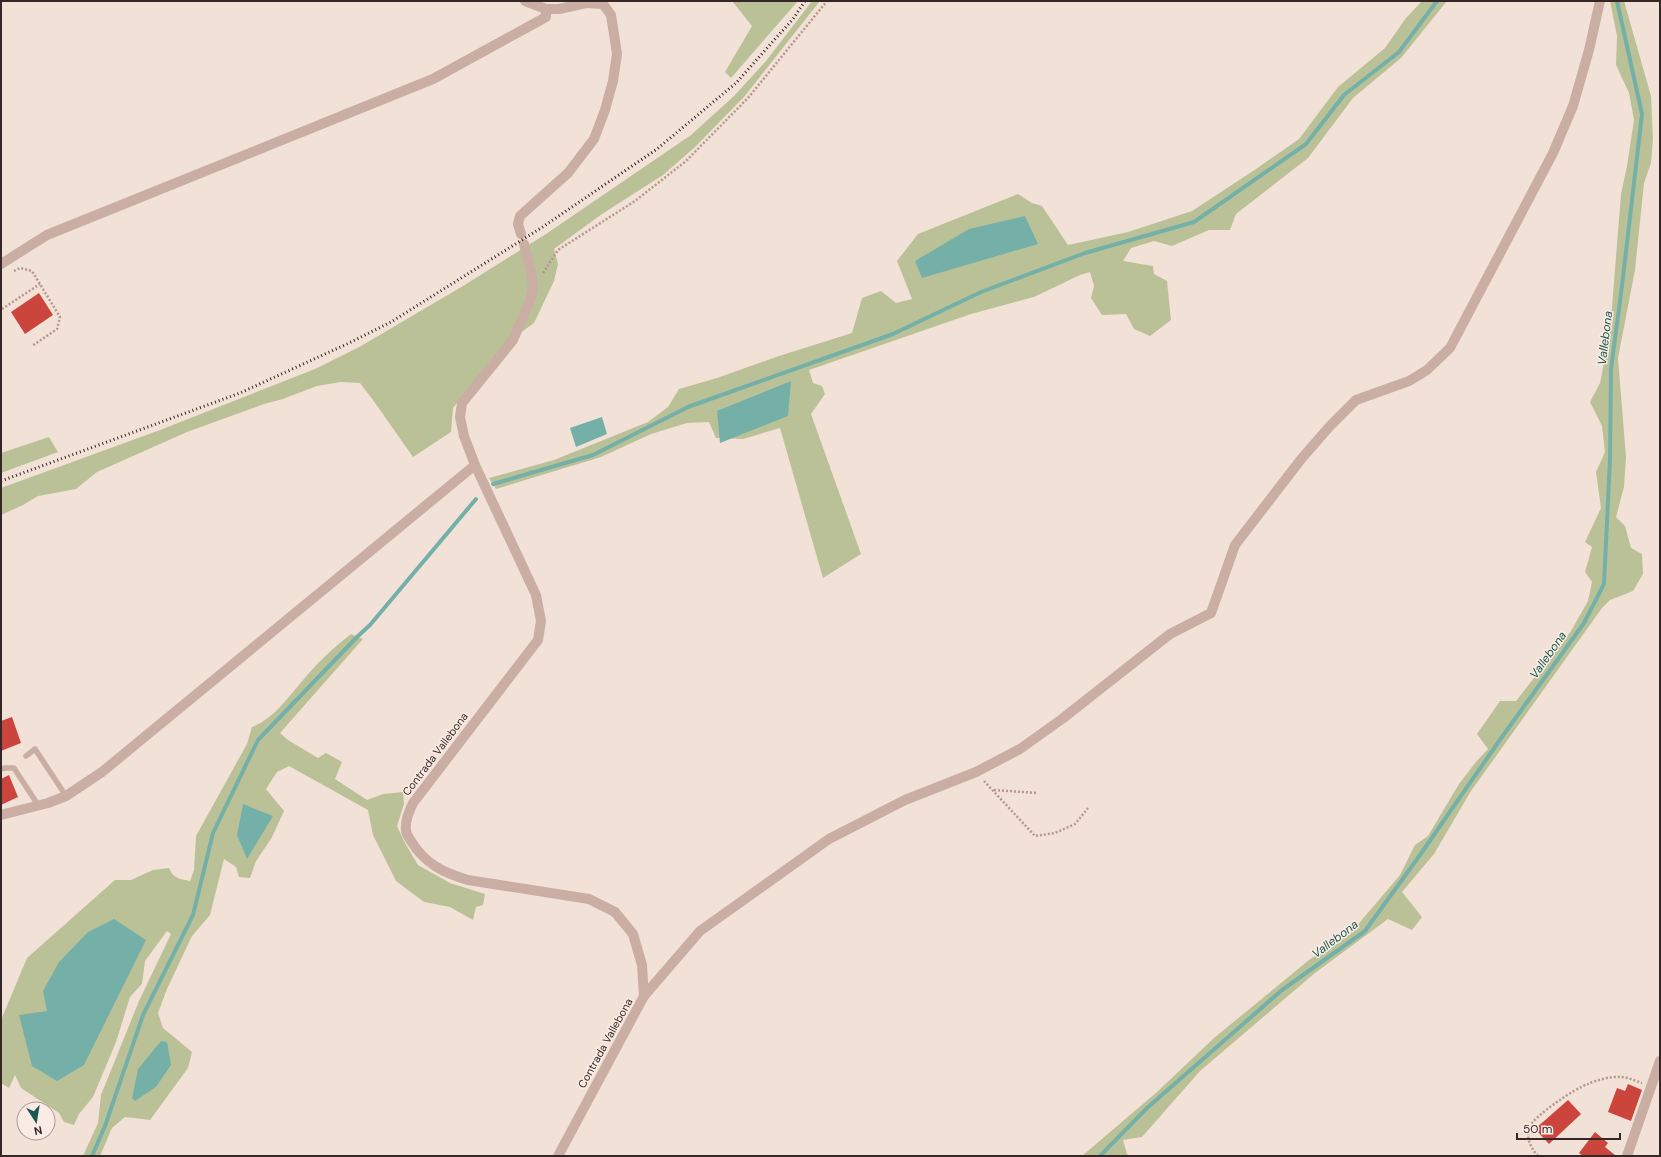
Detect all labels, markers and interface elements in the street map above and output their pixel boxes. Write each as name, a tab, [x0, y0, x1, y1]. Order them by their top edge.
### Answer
water label: Vallebona	[1594, 310, 1616, 366]
water label: Vallebona	[1526, 628, 1570, 682]
street label: Contrada Vallebona	[399, 710, 471, 798]
water label: Vallebona	[1308, 916, 1362, 962]
street label: Contrada Vallebona	[575, 996, 635, 1090]
north arrow	[16, 1101, 56, 1141]
scale bar	[1517, 1115, 1620, 1141]
text: 50 m	[1523, 1121, 1552, 1137]
text: N	[33, 1123, 43, 1138]

